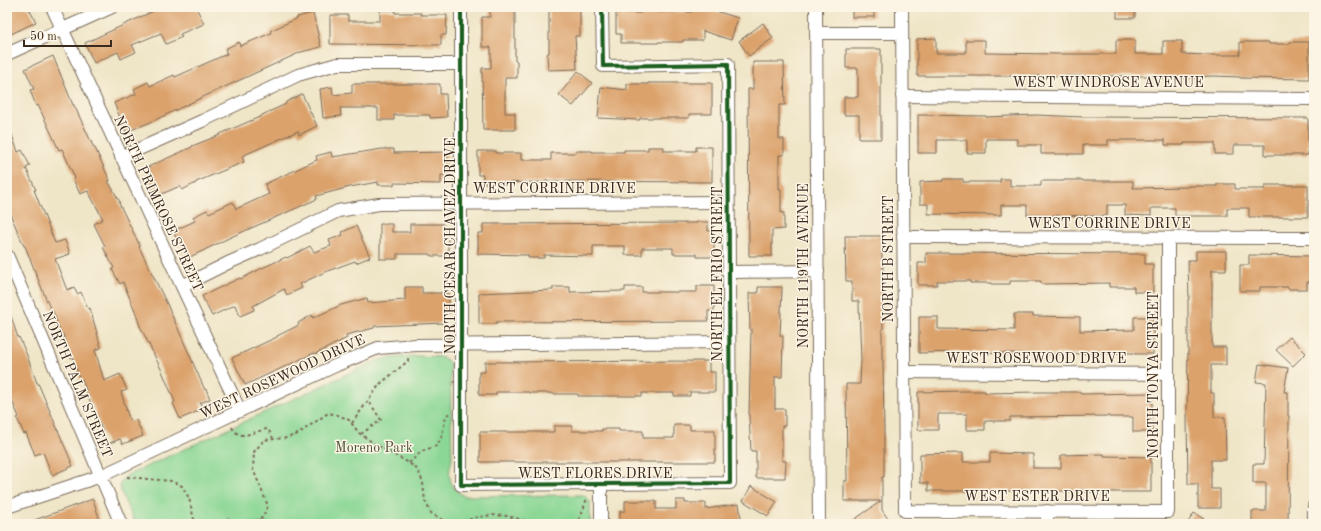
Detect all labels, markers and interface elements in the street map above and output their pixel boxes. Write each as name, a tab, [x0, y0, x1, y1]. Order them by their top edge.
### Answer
scale bar	[24, 22, 111, 48]
text: 50 m	[30, 30, 57, 43]
street label: WEST WINDROSE AVENUE	[1012, 76, 1204, 90]
street label: NORTH PRIMROSE STREET	[111, 113, 205, 294]
street label: NORTH CESAR CHAVEZ DRIVE	[444, 138, 458, 354]
street label: WEST CORRINE DRIVE	[472, 182, 636, 196]
street label: NORTH 119TH AVENUE	[797, 183, 811, 349]
street label: NORTH EL FRIO STREET	[711, 186, 725, 362]
street label: NORTH B STREET	[882, 195, 896, 323]
street label: WEST CORRINE DRIVE	[1027, 217, 1191, 231]
street label: NORTH TONYA STREET	[1147, 291, 1161, 459]
street label: NORTH PALM STREET	[40, 309, 114, 460]
street label: WEST ROSEWOOD DRIVE	[198, 332, 367, 421]
street label: WEST ROSEWOOD DRIVE	[946, 352, 1126, 366]
park label: Moreno Park	[335, 441, 413, 455]
street label: WEST FLORES DRIVE	[517, 467, 673, 481]
street label: WEST ESTER DRIVE	[964, 490, 1110, 504]

